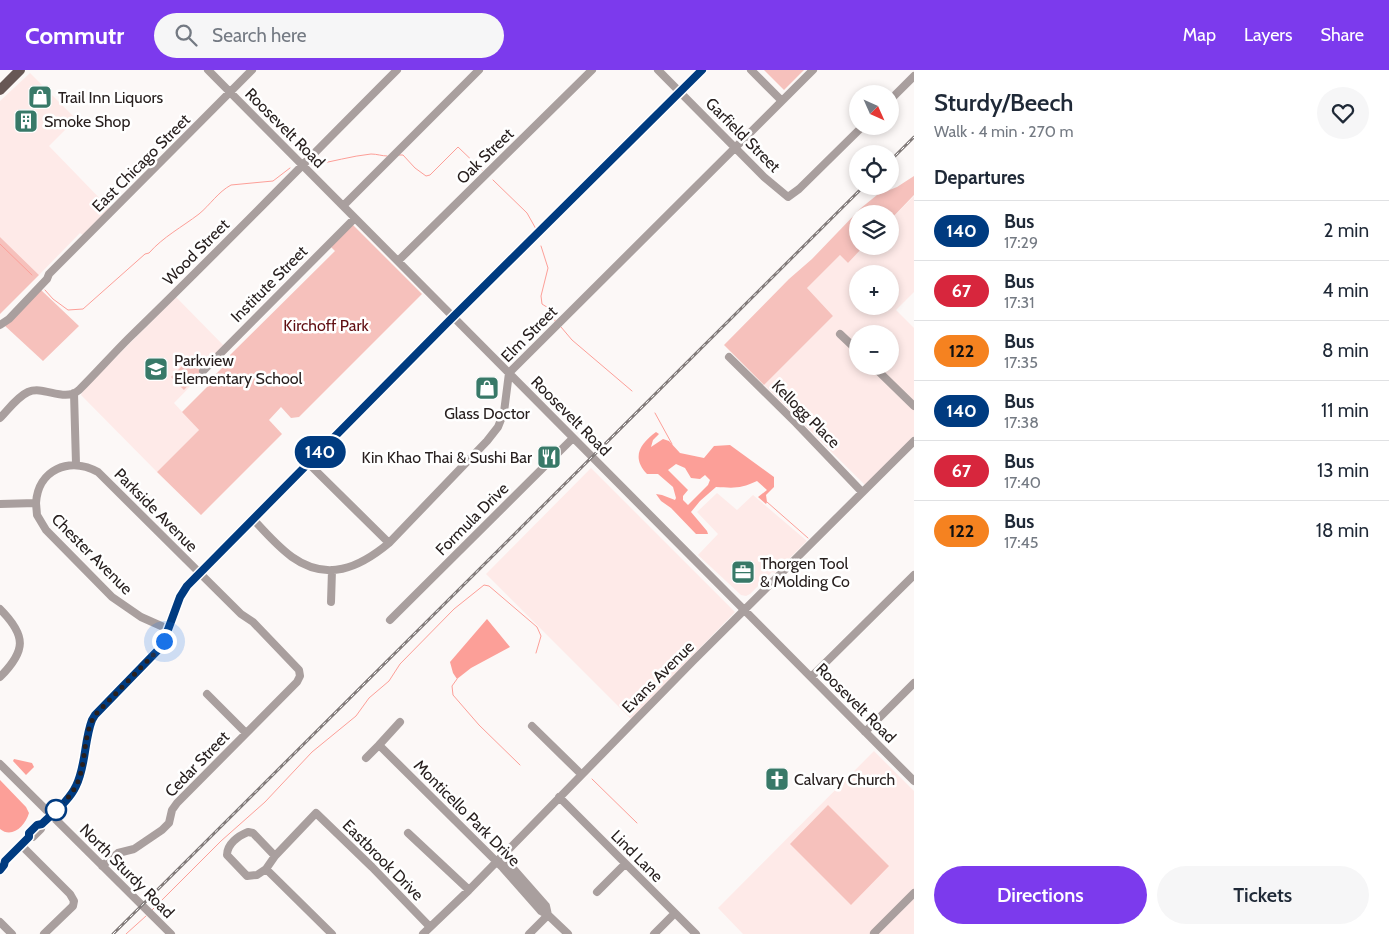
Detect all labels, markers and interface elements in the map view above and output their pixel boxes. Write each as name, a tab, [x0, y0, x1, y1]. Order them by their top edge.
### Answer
search box	[154, 13, 504, 58]
text: Commutr	[25, 21, 124, 50]
icon: search	[172, 21, 200, 49]
text: Search here	[212, 24, 307, 47]
text: Map	[1183, 24, 1216, 46]
text: Layers	[1244, 24, 1293, 46]
text: Share	[1321, 24, 1364, 46]
shop icon: Trail Inn Liquors	[27, 84, 53, 110]
street label: Roosevelt Road	[241, 84, 329, 172]
north arrow	[849, 85, 899, 135]
map controls	[849, 85, 899, 375]
button: heart	[1317, 87, 1369, 139]
place label: Trail Inn Liquors	[58, 88, 163, 107]
text: Sturdy/Beech	[934, 88, 1074, 117]
street label: Garfield Street	[702, 94, 785, 177]
building icon: Smoke Shop	[13, 108, 39, 134]
street label: East Chicago Street	[88, 110, 194, 216]
place label: Smoke Shop	[44, 112, 130, 131]
text: Walk · 4 min · 270 m	[934, 122, 1073, 141]
street label: Oak Street	[453, 124, 518, 188]
button: locate	[849, 145, 899, 195]
text: Departures	[934, 166, 1025, 189]
button: layers	[849, 205, 899, 255]
text: Bus	[1004, 210, 1034, 233]
street label: Wood Street	[159, 215, 233, 289]
text: 2 min	[1323, 219, 1369, 242]
text: 140	[946, 220, 977, 242]
text: 17:29	[1004, 233, 1038, 252]
street label: Institute Street	[227, 241, 312, 326]
button: +	[849, 265, 899, 315]
text: Bus	[1004, 270, 1034, 293]
text: 4 min	[1322, 279, 1369, 302]
text: 67	[952, 280, 971, 302]
text: 17:31	[1004, 293, 1034, 312]
street label: Elm Street	[497, 302, 561, 366]
park label: Kirchoff Park	[283, 316, 370, 335]
button: −	[849, 325, 899, 375]
text: Bus	[1004, 330, 1034, 353]
text: 8 min	[1322, 339, 1369, 362]
text: 122	[949, 340, 974, 362]
place label: Parkview Elementary School	[174, 351, 302, 388]
text: 17:35	[1004, 353, 1038, 372]
school or university icon: Parkview Elementary School	[143, 356, 169, 382]
street label: Roosevelt Road	[527, 372, 615, 460]
shop icon: Glass Doctor	[474, 375, 500, 401]
street label: Kellogg Place	[768, 376, 844, 452]
text: Bus	[1004, 390, 1034, 413]
text: 11 min	[1321, 399, 1369, 422]
text: 140	[946, 400, 977, 422]
place label: Glass Doctor	[444, 404, 531, 423]
text: 17:38	[1004, 413, 1039, 432]
line badge: 140	[291, 436, 349, 468]
text: 140	[305, 441, 335, 463]
restaurant icon: Kin Khao Thai & Sushi Bar	[536, 444, 562, 470]
place label: Kin Khao Thai & Sushi Bar	[361, 448, 533, 467]
text: Bus	[1004, 450, 1034, 473]
text: 13 min	[1317, 459, 1369, 482]
text: 67	[952, 460, 971, 482]
street label: Parkside Avenue	[110, 464, 202, 556]
text: 17:40	[1004, 473, 1041, 492]
street label: Formula Drive	[432, 479, 512, 559]
street label: Chester Avenue	[48, 510, 136, 598]
text: Bus	[1004, 510, 1034, 533]
text: 18 min	[1316, 519, 1369, 542]
text: 122	[949, 520, 974, 542]
text: 17:45	[1004, 533, 1039, 552]
place label: Thorgen Tool & Molding Co	[760, 554, 850, 591]
office icon: Thorgen Tool & Molding Co	[730, 559, 756, 585]
your location	[152, 629, 177, 654]
street label: Evans Avenue	[618, 637, 698, 717]
street label: Roosevelt Road	[812, 659, 900, 747]
street label: Cedar Street	[161, 727, 233, 801]
street label: Monticello Park Drive	[410, 756, 524, 870]
church icon: Calvary Church	[764, 766, 790, 792]
place label: Calvary Church	[794, 770, 895, 789]
unlabelled marker	[45, 799, 67, 821]
street label: Eastbrook Drive	[339, 816, 427, 904]
street label: North Sturdy Road	[76, 820, 178, 922]
street label: Lind Lane	[607, 826, 667, 886]
button: Directions	[934, 866, 1147, 924]
button: Tickets	[1157, 866, 1369, 924]

